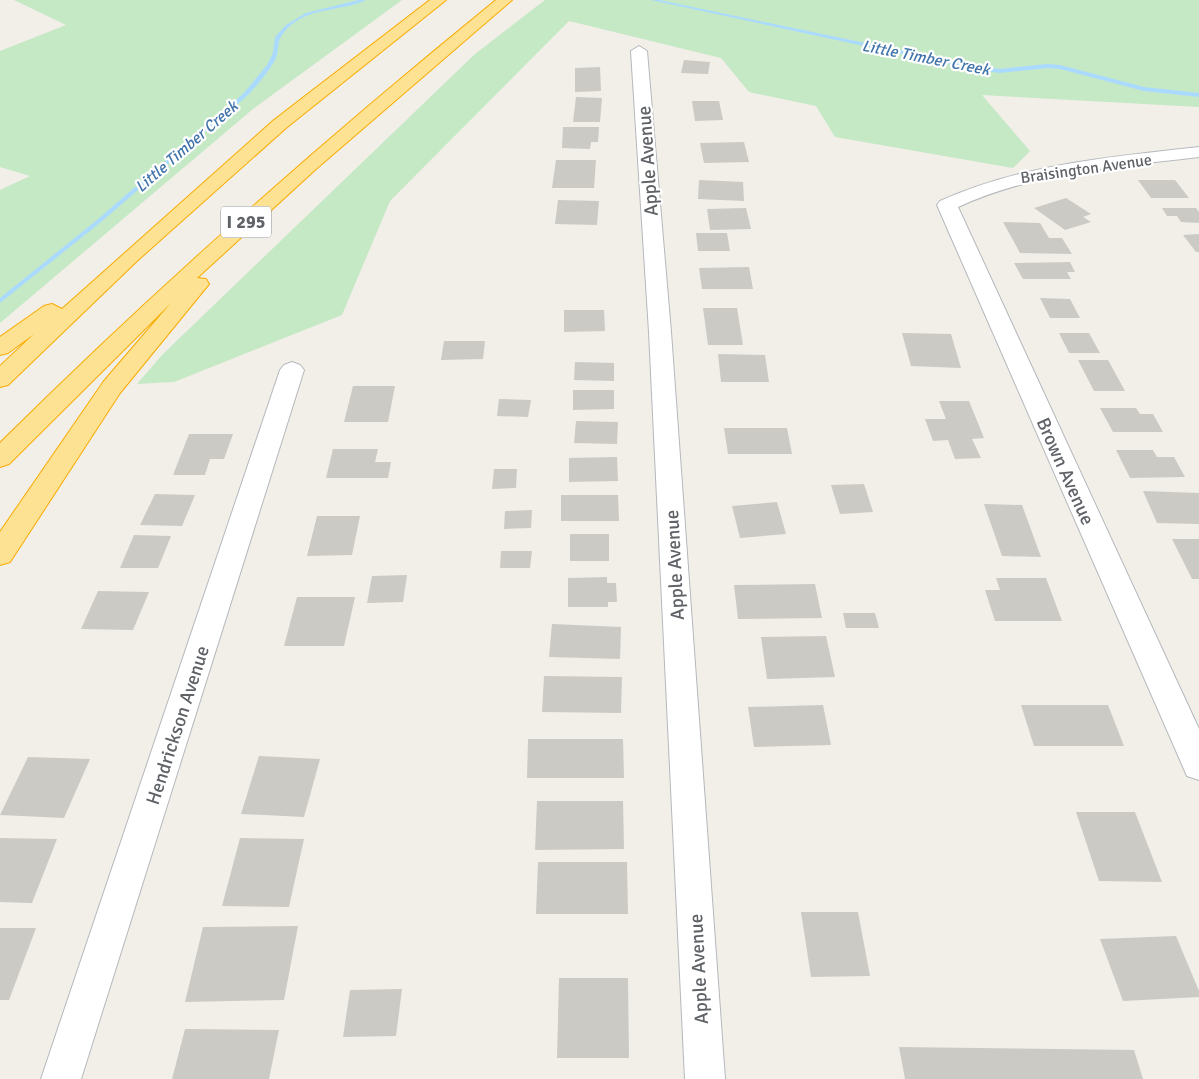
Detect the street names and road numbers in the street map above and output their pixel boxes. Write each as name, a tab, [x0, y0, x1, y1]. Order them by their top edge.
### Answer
street label: Apple Avenue	[632, 105, 664, 217]
street label: Braisington Avenue	[1019, 150, 1153, 188]
road number: I 295	[221, 206, 271, 238]
street label: Brown Avenue	[1031, 414, 1099, 529]
street label: Apple Avenue	[660, 509, 690, 621]
street label: Hendrickson Avenue	[141, 643, 215, 808]
street label: Apple Avenue	[684, 913, 714, 1025]

